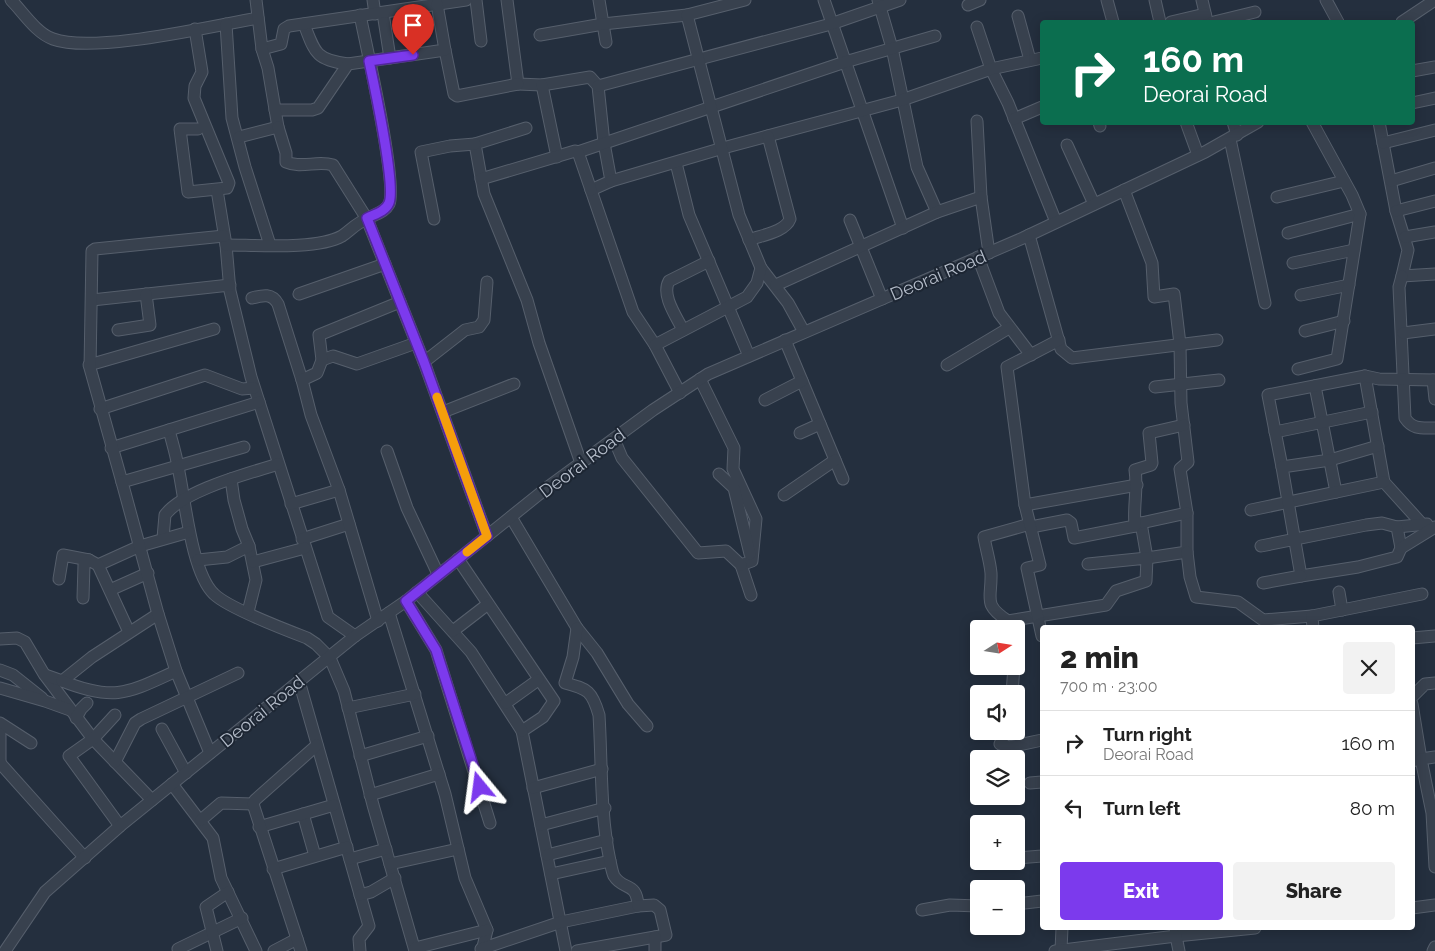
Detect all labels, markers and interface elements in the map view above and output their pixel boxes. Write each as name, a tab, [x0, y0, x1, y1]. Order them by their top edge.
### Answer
pin	[392, 4, 434, 55]
icon: arrive	[399, 11, 427, 39]
text: 160 m	[1143, 39, 1244, 80]
icon: right	[1060, 40, 1125, 105]
text: Deorai Road	[1143, 81, 1268, 107]
street label: Deorai Road	[887, 245, 989, 305]
street label: Deorai Road	[535, 424, 629, 502]
north arrow	[970, 620, 1025, 675]
map controls	[970, 620, 1025, 935]
text: 2 min	[1060, 640, 1139, 675]
button: close	[1343, 642, 1395, 694]
street label: Deorai Road	[216, 671, 308, 751]
text: 700 m · 23:00	[1060, 677, 1158, 696]
button: sound	[970, 685, 1025, 740]
text: Turn right	[1103, 723, 1192, 745]
icon: right	[1060, 729, 1088, 757]
text: 160 m	[1341, 732, 1395, 754]
text: Deorai Road	[1103, 745, 1194, 764]
button: layers	[970, 750, 1025, 805]
position arrow	[453, 760, 505, 812]
icon: left	[1060, 794, 1088, 822]
text: Turn left	[1103, 797, 1180, 819]
text: 80 m	[1350, 797, 1395, 819]
button: +	[970, 815, 1025, 870]
button: Exit	[1060, 862, 1223, 920]
button: Share	[1233, 862, 1395, 920]
button: −	[970, 880, 1025, 935]

